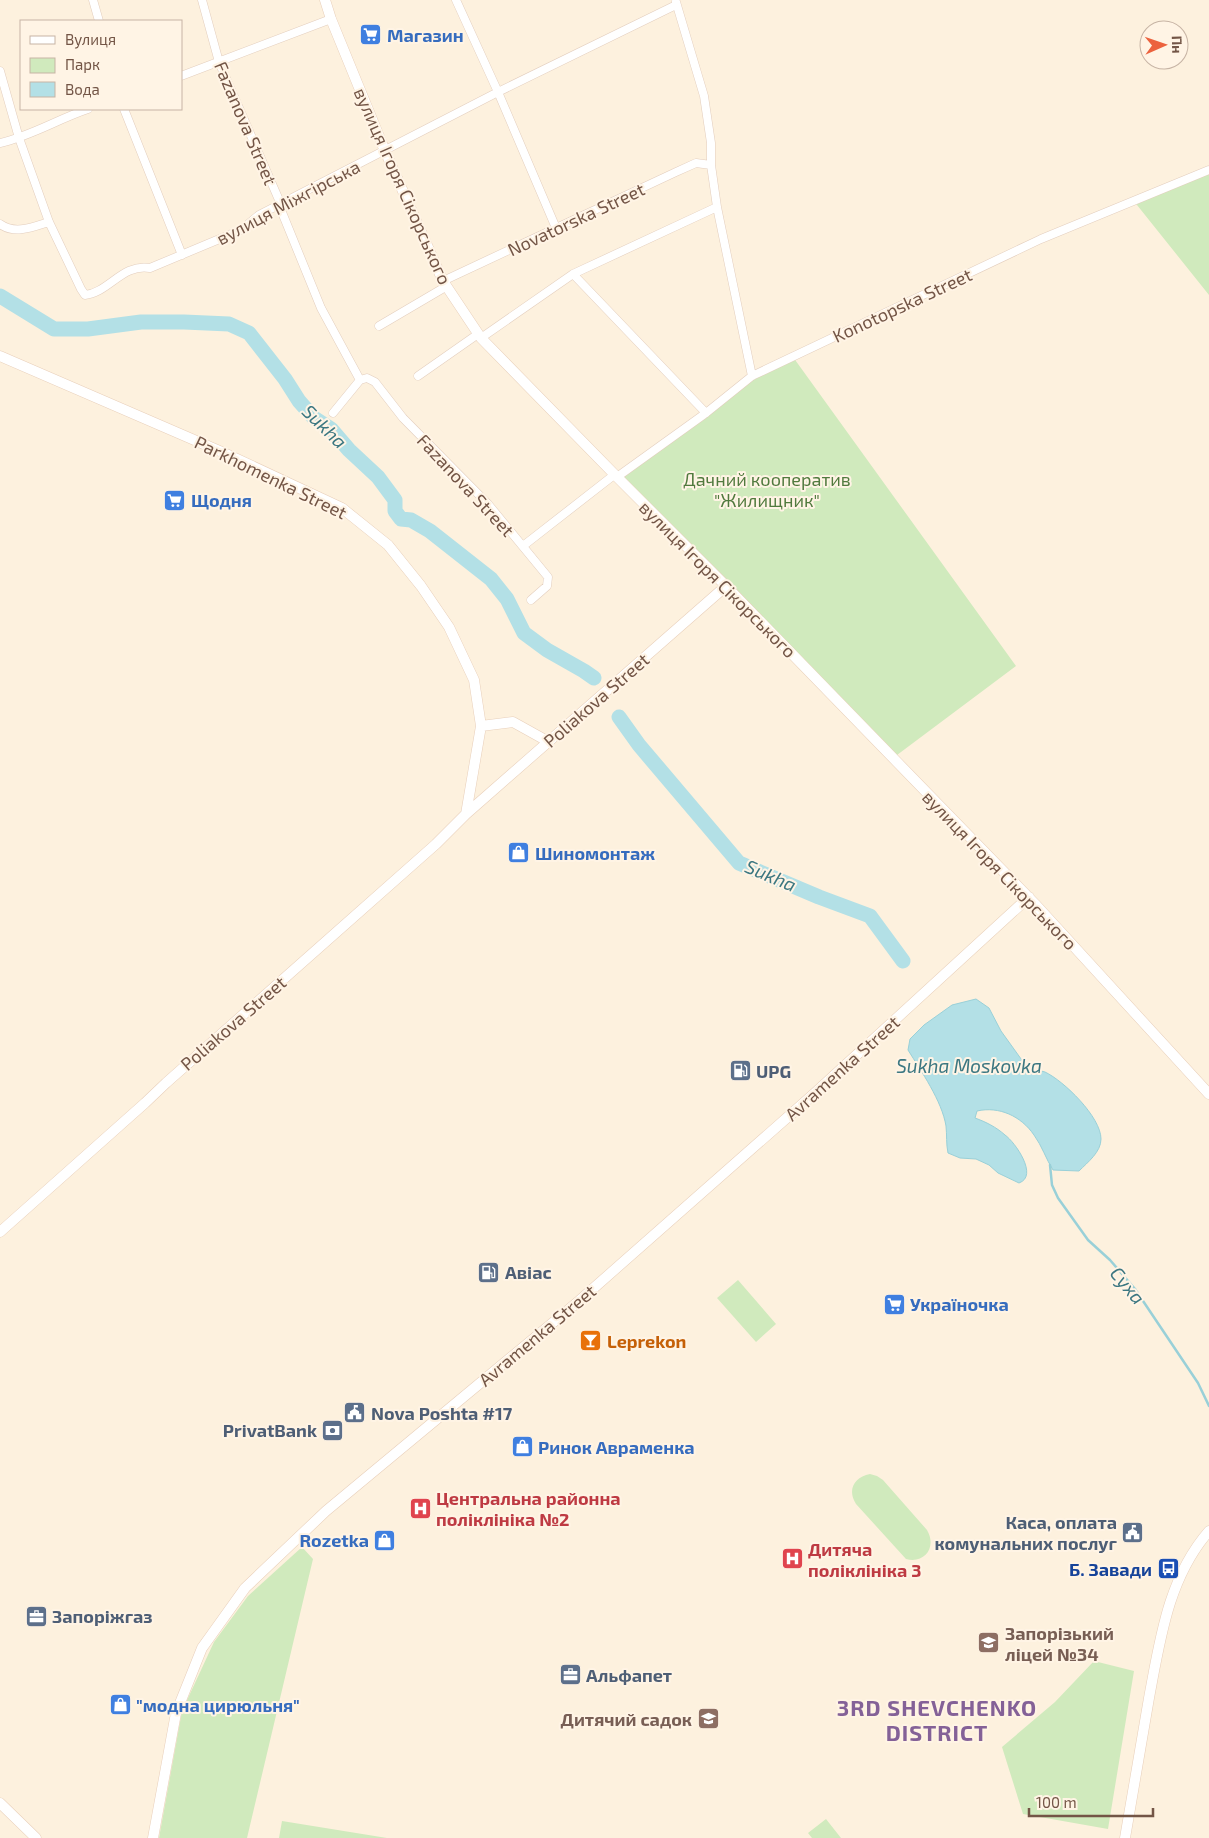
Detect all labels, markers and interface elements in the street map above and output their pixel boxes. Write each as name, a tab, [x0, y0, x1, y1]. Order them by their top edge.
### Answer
legend	[20, 20, 182, 110]
north arrow	[1139, 20, 1189, 70]
supermarket icon: Магазин	[359, 23, 383, 47]
place label: Магазин	[387, 24, 464, 46]
text: Вулиця	[65, 30, 116, 49]
text: Пн	[1169, 35, 1186, 54]
text: Парк	[65, 55, 100, 73]
street label: Fazanova Street	[210, 58, 282, 188]
text: Вода	[65, 80, 100, 98]
street label: вулиця Ігоря Сікорського	[350, 84, 456, 288]
street label: вулиця Міжгірська	[212, 155, 364, 249]
street label: Novatorska Street	[504, 178, 648, 260]
street label: Konotopska Street	[829, 263, 975, 347]
water label: Sukha	[298, 399, 352, 453]
street label: Fazanova Street	[413, 429, 519, 541]
street label: Parkhomenka Street	[191, 431, 351, 523]
park label: Дачний кооператив "Жилищник"	[683, 468, 851, 511]
supermarket icon: Щодня	[163, 488, 187, 512]
place label: Щодня	[191, 489, 252, 511]
street label: вулиця Ігоря Сікорського	[635, 496, 801, 662]
street label: Poliakova Street	[539, 648, 653, 752]
street label: вулиця Ігоря Сікорського	[918, 786, 1082, 954]
shop icon: Шиномонтаж	[507, 841, 531, 865]
place label: Шиномонтаж	[535, 842, 655, 864]
water label: Sukha	[742, 854, 800, 896]
street label: Poliakova Street	[176, 971, 290, 1075]
street label: Avramenka Street	[780, 1011, 904, 1125]
water label: Sukha Moskovka	[896, 1054, 1042, 1077]
fuel station icon: UPG	[728, 1059, 752, 1083]
place label: UPG	[756, 1060, 791, 1082]
fuel station icon: Авіас	[477, 1260, 501, 1284]
place label: Авіас	[505, 1261, 552, 1283]
water label: Суха	[1106, 1262, 1150, 1308]
street label: Avramenka Street	[474, 1279, 600, 1390]
supermarket icon: Україночка	[882, 1292, 906, 1316]
place label: Україночка	[910, 1293, 1009, 1315]
bar icon: Leprekon	[579, 1329, 603, 1353]
place label: Leprekon	[607, 1330, 686, 1352]
public building icon: Nova Poshta #17	[343, 1401, 367, 1425]
place label: Nova Poshta #17	[371, 1402, 513, 1424]
bank icon: PrivatBank	[321, 1418, 345, 1442]
place label: PrivatBank	[223, 1419, 317, 1441]
shop icon: Ринок Авраменка	[510, 1435, 534, 1459]
place label: Ринок Авраменка	[538, 1436, 695, 1458]
place label: Центральна районна поліклініка №2	[436, 1487, 621, 1530]
hospital icon: Центральна районна поліклініка №2	[408, 1496, 432, 1520]
place label: Каса, оплата комунальних послуг	[934, 1511, 1118, 1554]
public building icon: Каса, оплата комунальних послуг	[1121, 1520, 1145, 1544]
shop icon: Rozetka	[373, 1528, 397, 1552]
place label: Rozetka	[300, 1529, 369, 1551]
place label: Дитяча поліклініка 3	[808, 1538, 921, 1581]
hospital icon: Дитяча поліклініка 3	[780, 1547, 804, 1571]
bus stop icon: Б. Завади	[1156, 1557, 1180, 1581]
place label: Б. Завади	[1069, 1558, 1152, 1580]
office icon: Запоріжгаз	[24, 1604, 48, 1628]
place label: Запоріжгаз	[52, 1605, 153, 1627]
place label: Запорізький ліцей №34	[1005, 1622, 1114, 1665]
school or university icon: Запорізький ліцей №34	[977, 1631, 1001, 1655]
office icon: Альфапет	[558, 1663, 582, 1687]
place label: Альфапет	[586, 1664, 672, 1686]
shop icon: "модна цирюльня"	[108, 1693, 132, 1717]
place label: "модна цирюльня"	[136, 1694, 300, 1716]
district label: 3RD SHEVCHENKO DISTRICT	[837, 1694, 1037, 1745]
school or university icon: Дитячий садок	[696, 1707, 720, 1731]
place label: Дитячий садок	[561, 1708, 692, 1730]
scale bar	[1029, 1786, 1153, 1818]
text: 100 m	[1036, 1793, 1077, 1811]

